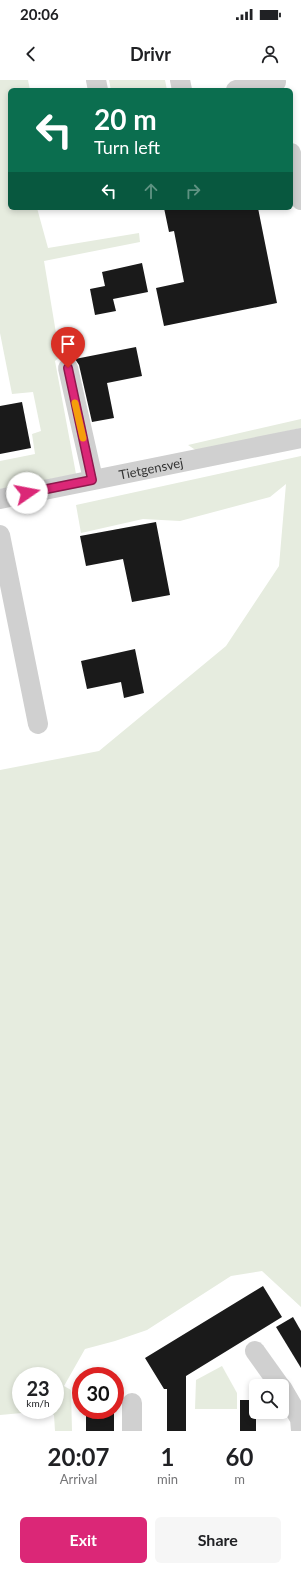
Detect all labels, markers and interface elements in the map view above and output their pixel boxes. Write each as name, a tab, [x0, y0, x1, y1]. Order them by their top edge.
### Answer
text: 20:06	[20, 5, 59, 23]
icon: back	[20, 43, 42, 65]
text: Drivr	[130, 43, 171, 65]
icon: person	[259, 43, 281, 65]
text: 20 m	[94, 102, 157, 136]
icon: left	[28, 104, 80, 156]
text: Turn left	[94, 136, 160, 158]
icon: left	[98, 180, 120, 202]
icon: ahead	[140, 180, 162, 202]
icon: right	[182, 180, 204, 202]
pin	[51, 327, 85, 368]
icon: arrive	[57, 333, 79, 355]
street label: Tietgensvej	[117, 454, 184, 483]
position arrow	[6, 472, 48, 514]
speed limit sign: 30	[72, 1367, 124, 1419]
text: 23	[26, 1376, 50, 1400]
map controls	[249, 1379, 289, 1419]
button: search	[249, 1379, 289, 1419]
text: km/h	[26, 1397, 50, 1409]
text: 20:07	[48, 1442, 109, 1471]
text: 1	[161, 1442, 174, 1471]
text: 60	[226, 1442, 253, 1471]
text: Arrival	[60, 1471, 97, 1487]
text: min	[157, 1471, 178, 1487]
text: m	[234, 1471, 245, 1487]
button: Exit	[20, 1517, 147, 1563]
button: Share	[155, 1517, 281, 1563]

